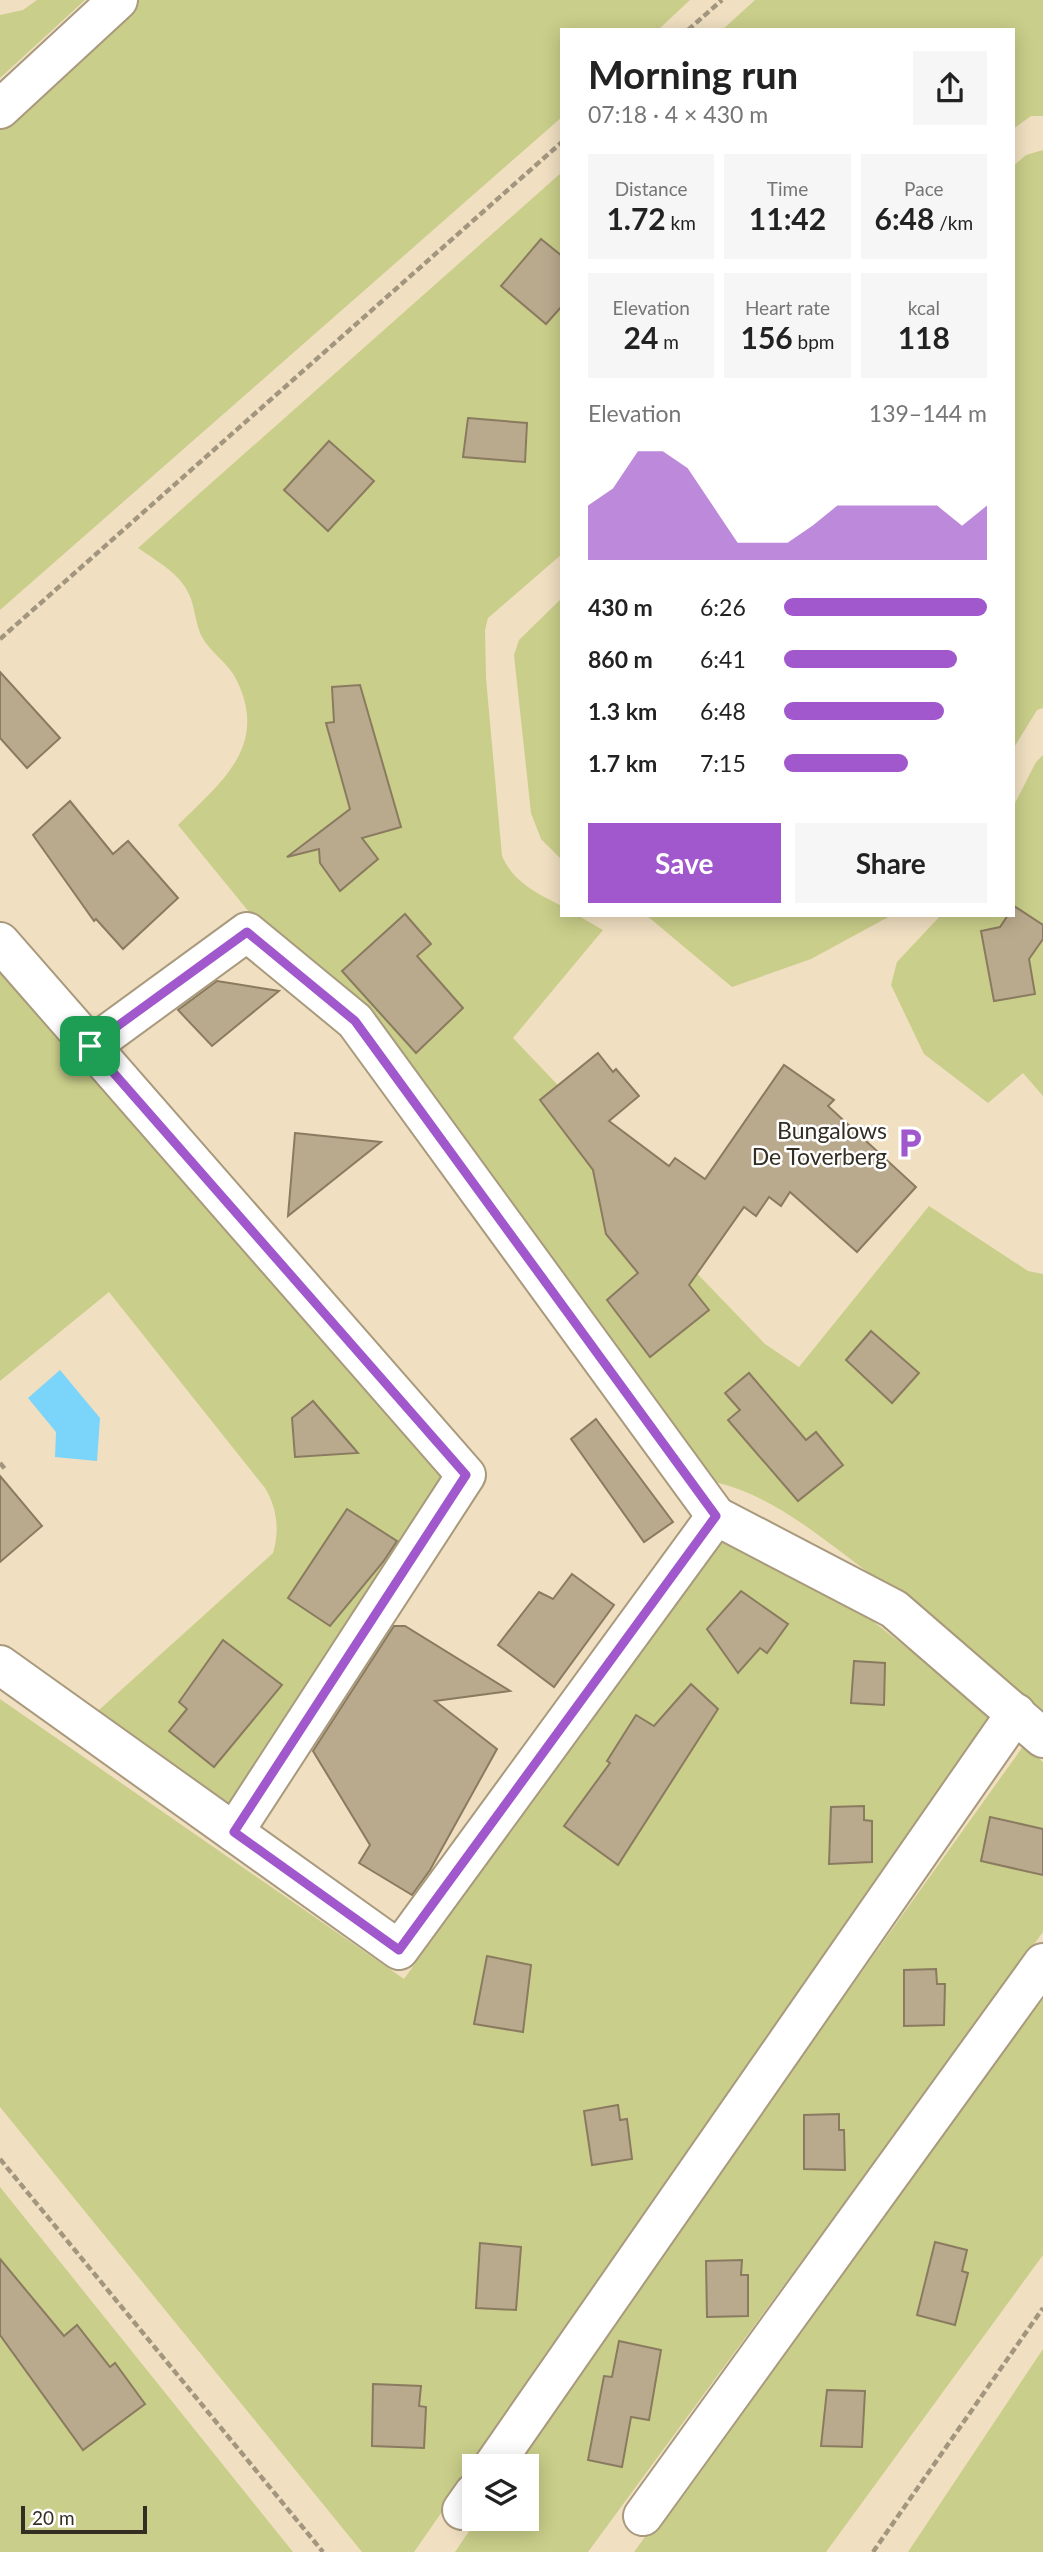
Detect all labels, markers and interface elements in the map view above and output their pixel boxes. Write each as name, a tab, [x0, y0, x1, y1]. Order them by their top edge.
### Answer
text: Morning run	[588, 51, 798, 97]
button: share	[913, 51, 987, 125]
text: 07:18 · 4 × 430 m	[588, 100, 768, 128]
text: Distance	[615, 177, 688, 200]
text: Time	[767, 177, 808, 200]
text: Pace	[904, 177, 944, 200]
text: 1.72	[606, 200, 666, 236]
text: 11:42	[749, 200, 826, 236]
text: 6:48	[874, 200, 934, 236]
text: km	[666, 211, 696, 234]
text: /km	[934, 211, 973, 234]
text: Elevation	[613, 296, 690, 319]
text: Heart rate	[745, 296, 830, 319]
text: kcal	[908, 296, 940, 319]
text: 24	[624, 319, 658, 355]
text: 156	[741, 319, 793, 355]
text: 118	[898, 319, 950, 355]
text: m	[658, 330, 679, 353]
text: bpm	[793, 330, 834, 353]
text: Elevation	[588, 399, 681, 427]
text: 139–144 m	[869, 399, 987, 427]
text: 430 m	[588, 593, 653, 621]
text: 6:26	[700, 593, 746, 621]
text: 860 m	[588, 645, 653, 673]
text: 6:41	[700, 645, 746, 673]
text: 1.3 km	[588, 697, 657, 725]
text: 6:48	[700, 697, 746, 725]
text: 1.7 km	[588, 749, 657, 777]
text: 7:15	[700, 749, 746, 777]
button: Save	[588, 823, 781, 903]
button: Share	[795, 823, 987, 903]
pin	[60, 1016, 120, 1076]
icon: arrive	[71, 1027, 109, 1065]
place label: Bungalows De Toverberg	[752, 1116, 887, 1170]
parking icon: Bungalows De Toverberg	[893, 1126, 927, 1160]
map controls	[462, 2454, 539, 2531]
button: layers	[462, 2454, 539, 2531]
scale bar	[21, 2503, 147, 2535]
text: 20 m	[32, 2506, 75, 2529]

